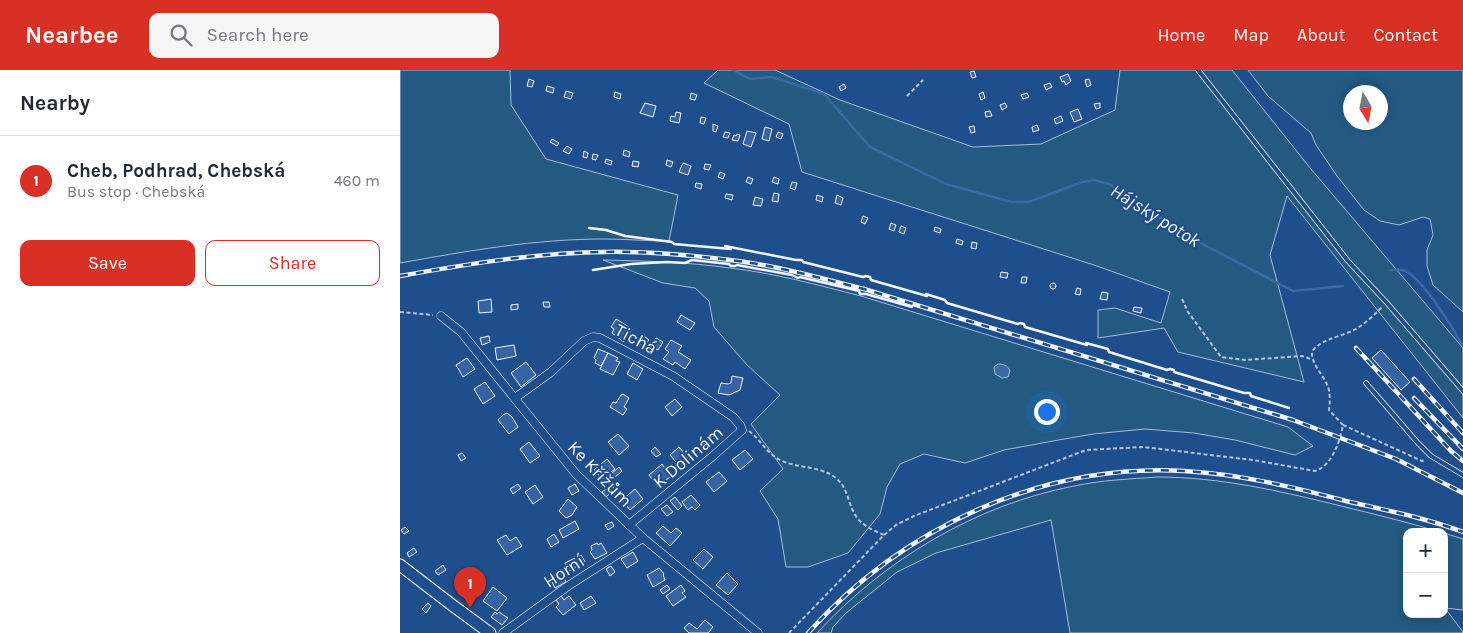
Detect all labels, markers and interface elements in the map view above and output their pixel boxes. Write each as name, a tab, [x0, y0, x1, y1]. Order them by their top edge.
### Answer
search box	[149, 13, 499, 58]
text: Nearbee	[25, 21, 119, 49]
icon: search	[167, 21, 195, 49]
text: Search here	[207, 24, 309, 46]
text: Home	[1157, 24, 1205, 46]
text: Map	[1233, 24, 1269, 46]
text: About	[1297, 24, 1346, 46]
text: Contact	[1374, 24, 1438, 46]
north arrow	[1343, 85, 1388, 130]
text: Nearby	[20, 91, 90, 115]
text: Cheb, Podhrad, Chebská	[67, 160, 285, 182]
text: 1	[33, 171, 39, 190]
text: 460 m	[334, 171, 380, 190]
water label: Hájský potok	[1106, 179, 1205, 252]
text: Bus stop · Chebská	[67, 182, 205, 201]
button: Save	[20, 240, 195, 286]
button: Share	[205, 240, 380, 286]
street label: Tichá	[611, 319, 661, 359]
your location	[1034, 399, 1060, 425]
street label: K Dolinám	[648, 421, 728, 493]
street label: Ke Křížům	[563, 436, 637, 512]
map controls	[1403, 528, 1448, 618]
button: +	[1403, 528, 1448, 573]
street label: Horní	[539, 549, 589, 592]
pin: 1	[454, 567, 486, 608]
button: −	[1403, 573, 1448, 618]

